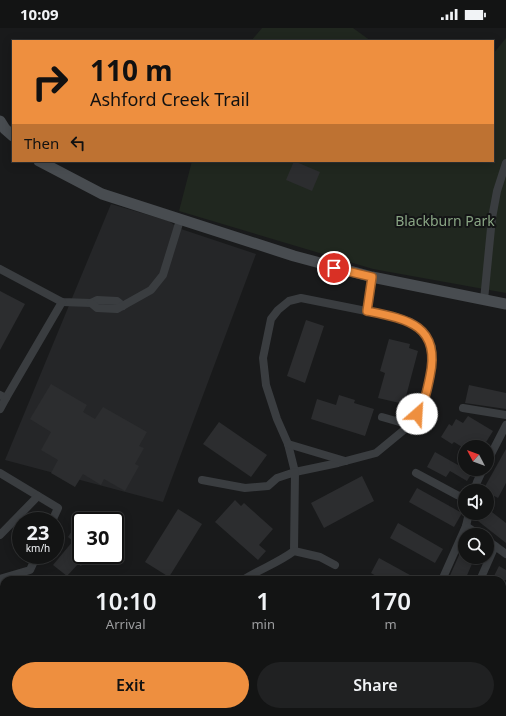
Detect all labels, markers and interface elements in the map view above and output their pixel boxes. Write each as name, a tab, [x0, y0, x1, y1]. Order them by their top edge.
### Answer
text: 10:09	[20, 4, 59, 24]
text: 110 m	[90, 51, 173, 89]
icon: right	[24, 56, 76, 108]
text: Ashford Creek Trail	[90, 87, 250, 111]
icon: left	[67, 132, 89, 154]
text: Then	[24, 133, 59, 153]
park label: Blackburn Park	[395, 211, 495, 230]
pin	[317, 251, 351, 285]
icon: arrive	[323, 257, 345, 279]
position arrow	[396, 393, 438, 435]
north arrow	[458, 440, 494, 476]
map controls	[458, 440, 494, 564]
button: sound	[458, 484, 494, 520]
speed limit sign: 30	[72, 512, 124, 564]
text: 23	[27, 519, 49, 546]
button: search	[458, 528, 494, 564]
text: km/h	[26, 541, 50, 555]
text: 10:10	[95, 584, 156, 617]
text: 1	[256, 584, 270, 617]
text: 170	[370, 584, 411, 617]
text: Arrival	[106, 615, 146, 633]
text: min	[251, 615, 275, 633]
text: m	[384, 615, 397, 633]
button: Exit	[12, 662, 249, 708]
button: Share	[257, 662, 494, 708]

